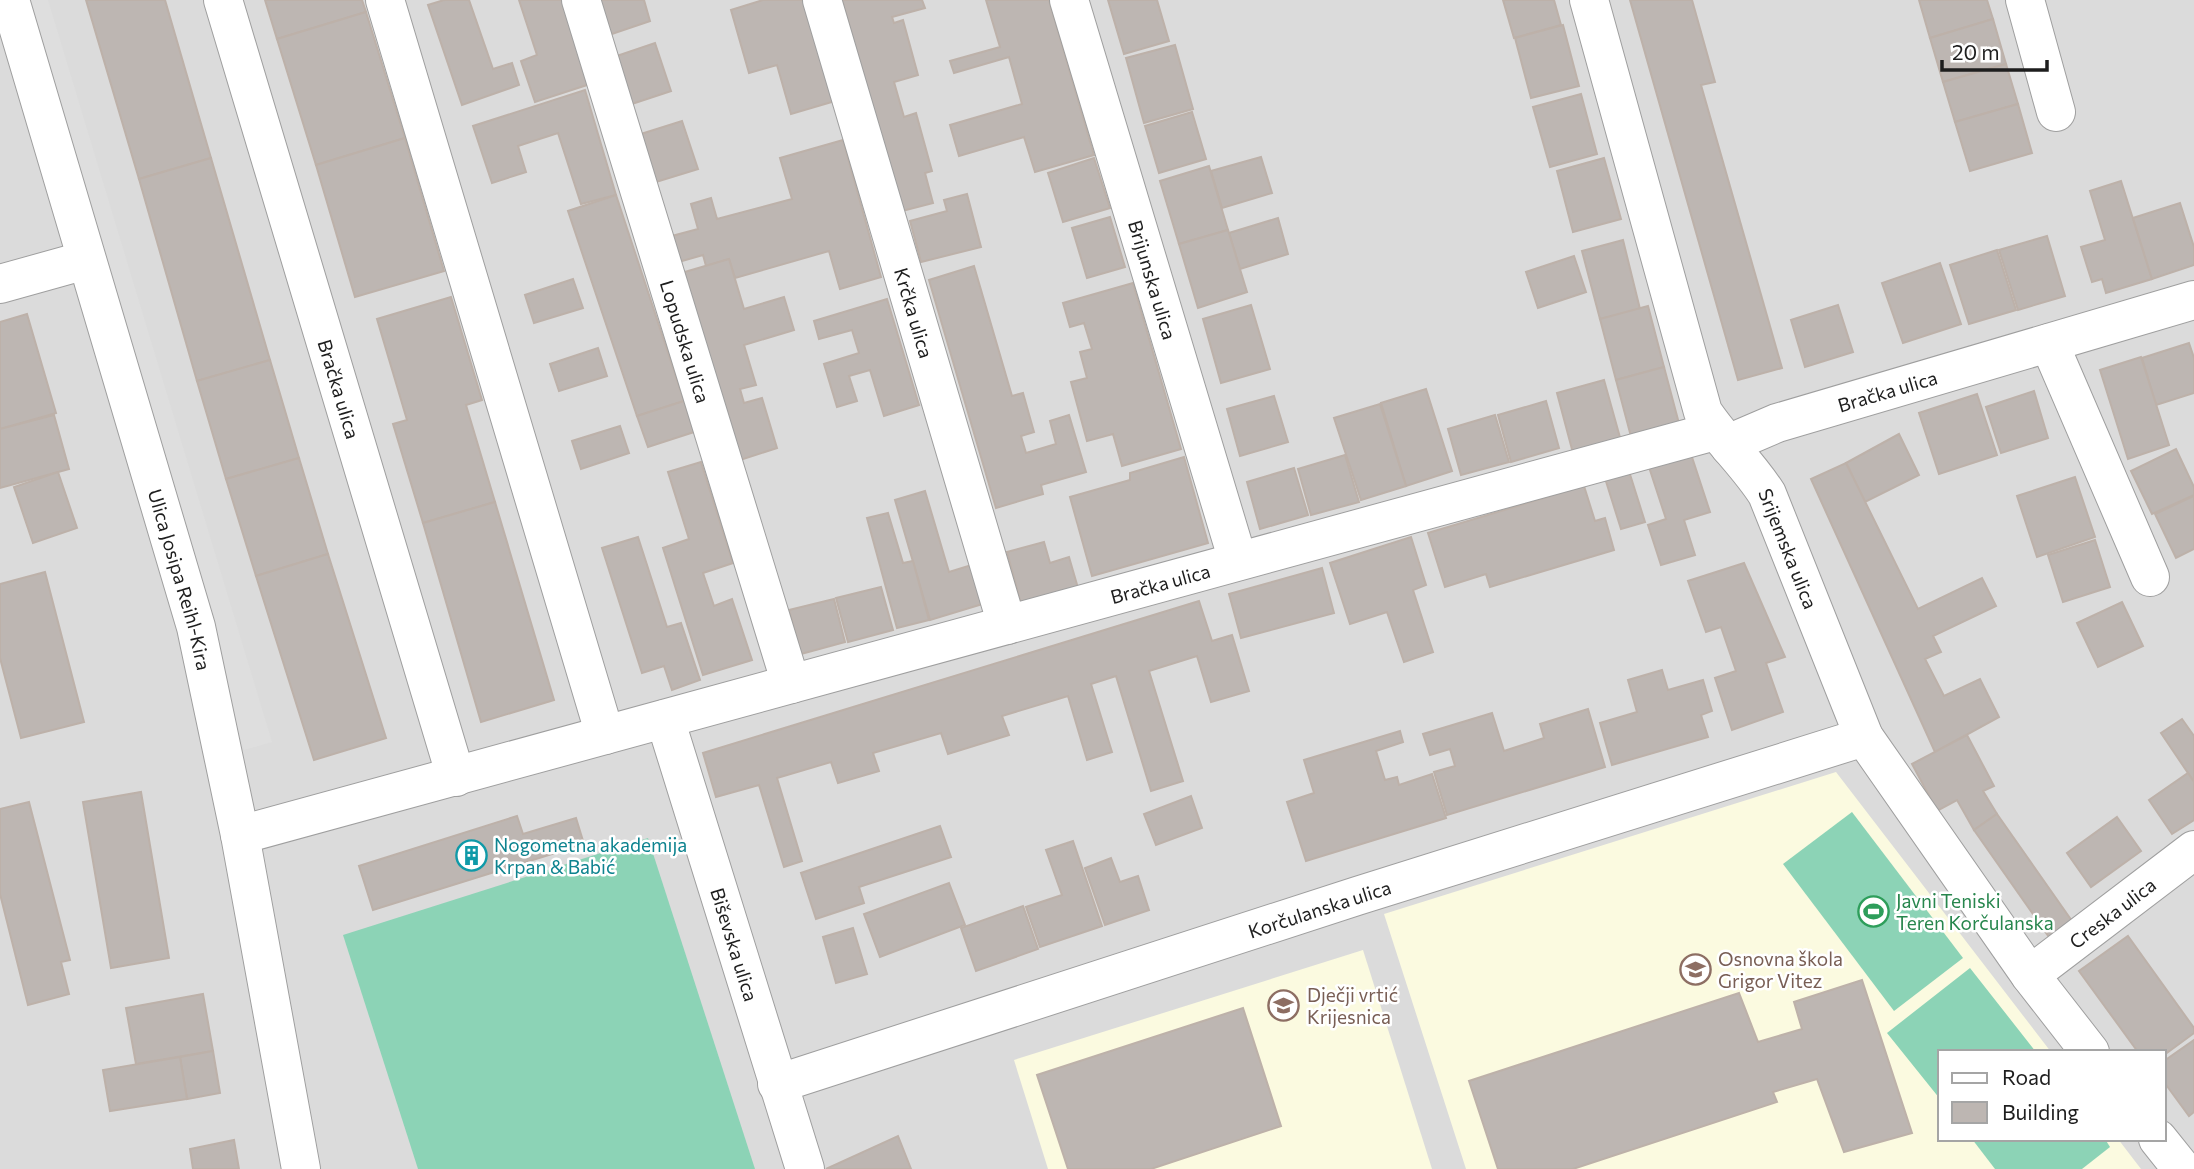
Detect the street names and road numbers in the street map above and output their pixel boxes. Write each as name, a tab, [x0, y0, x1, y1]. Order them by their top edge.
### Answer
street label: Brijunska ulica	[1124, 217, 1182, 342]
street label: Krčka ulica	[890, 265, 939, 360]
street label: Lopudska ulica	[656, 277, 715, 406]
street label: Bračka ulica	[314, 336, 365, 441]
street label: Bračka ulica	[1835, 365, 1940, 416]
street label: Srijemska ulica	[1754, 485, 1823, 612]
street label: Ulica Josipa Reihl-Kira	[144, 486, 216, 672]
street label: Bračka ulica	[1108, 558, 1213, 608]
street label: Creska ulica	[2064, 872, 2160, 953]
street label: Korčulanska ulica	[1245, 875, 1393, 942]
street label: Biševska ulica	[707, 885, 764, 1004]

